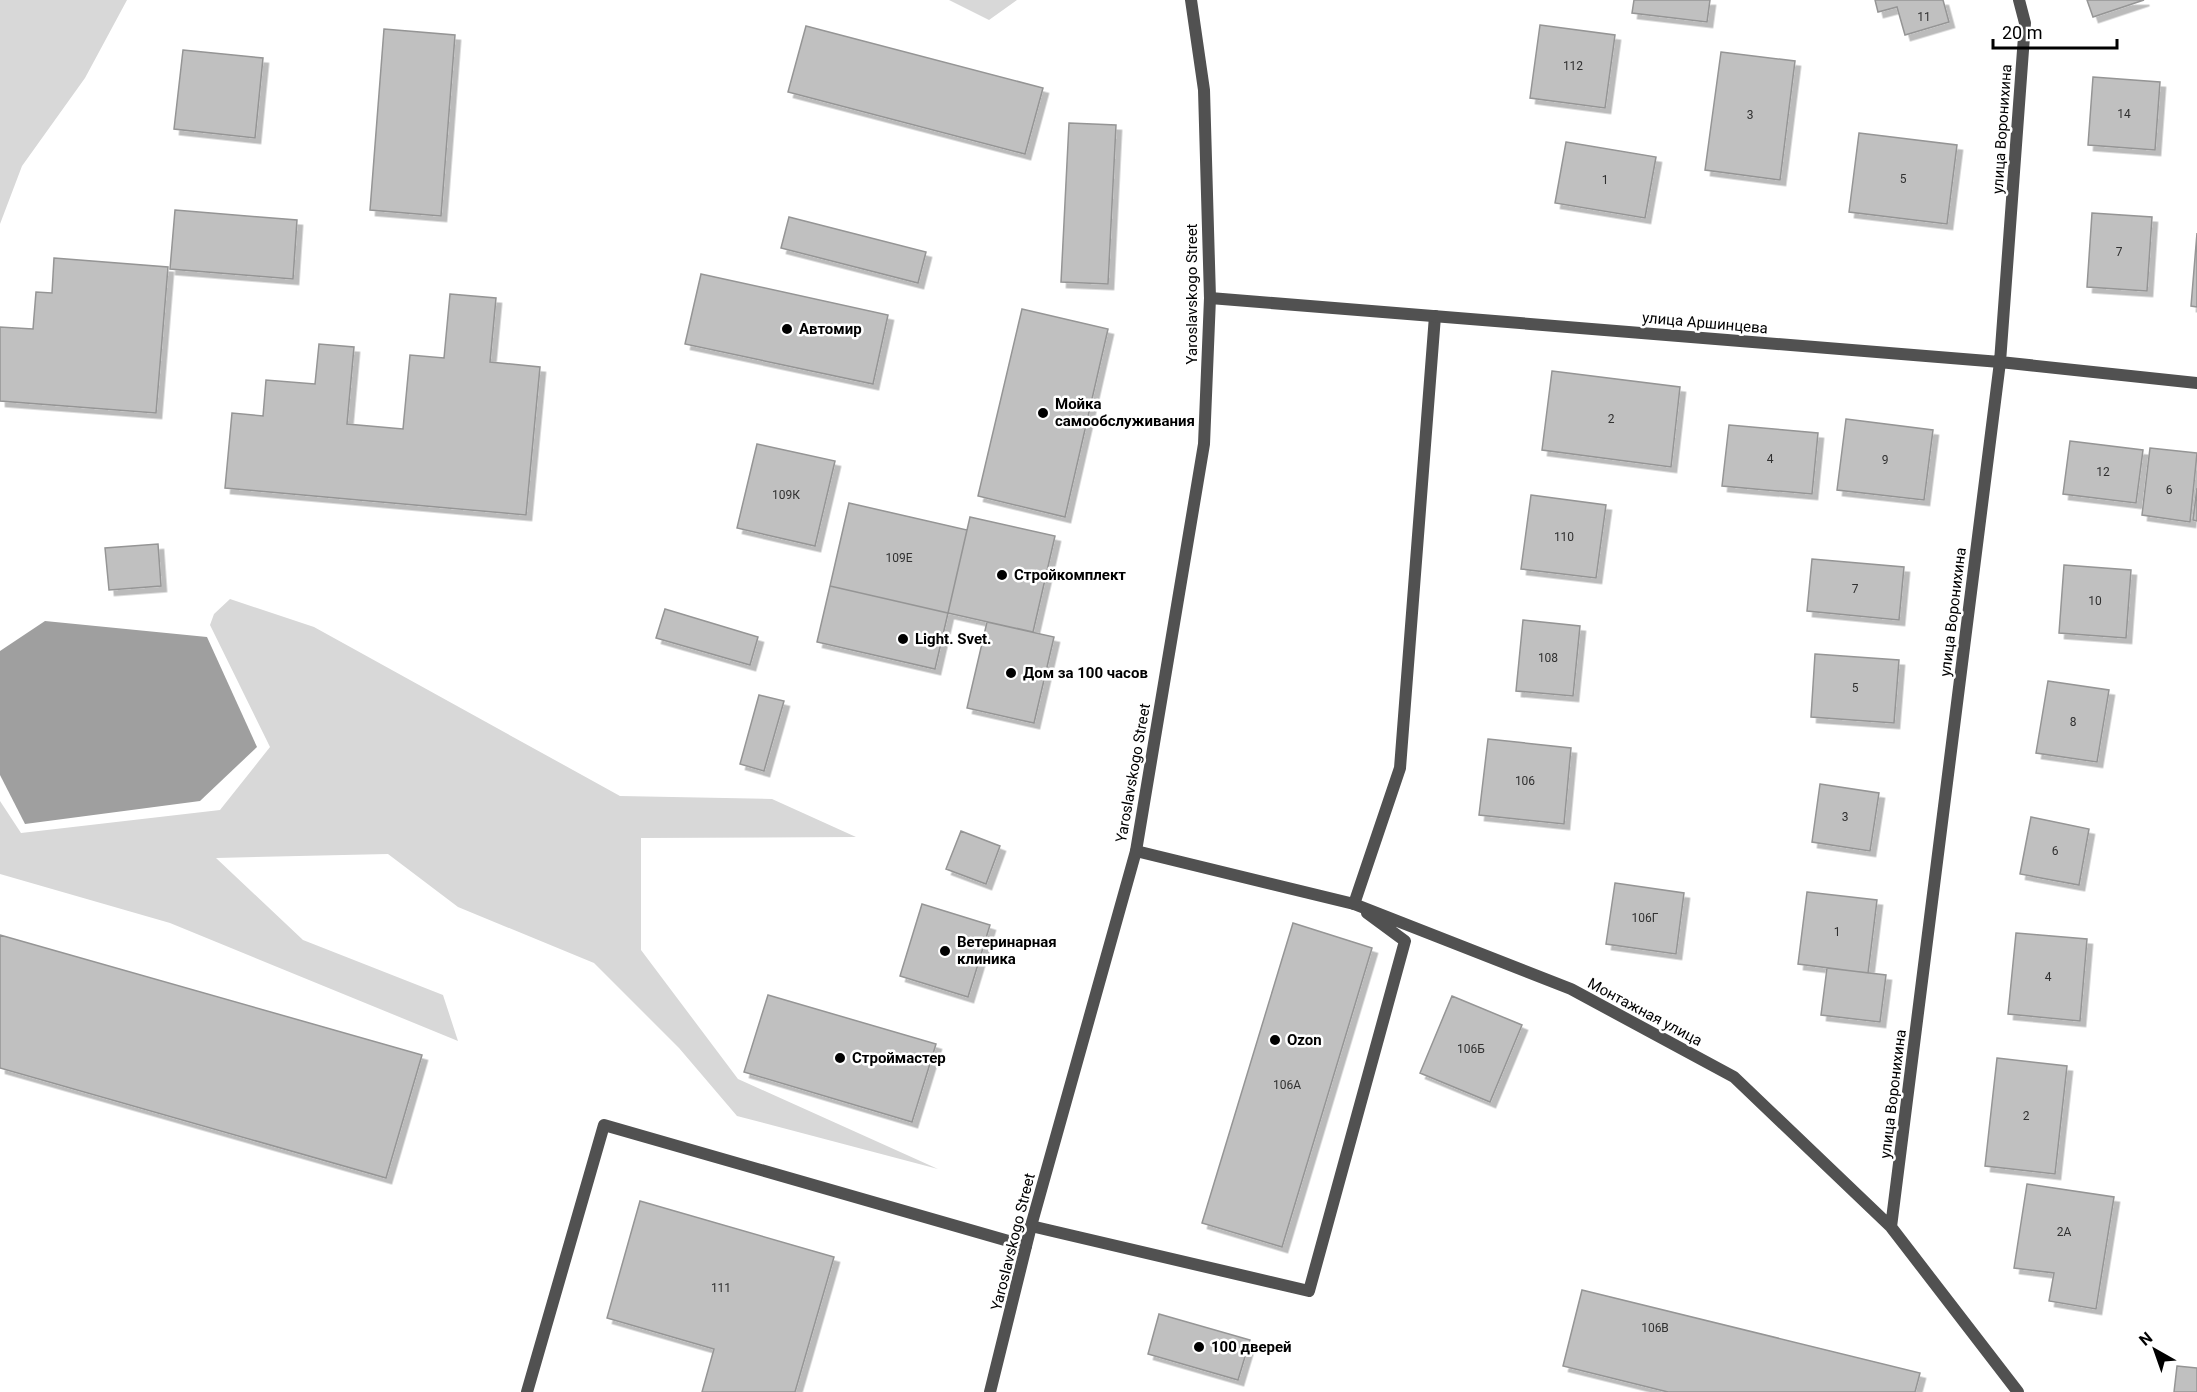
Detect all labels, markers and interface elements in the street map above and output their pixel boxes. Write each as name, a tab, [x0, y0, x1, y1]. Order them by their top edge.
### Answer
house number: 11	[1917, 10, 1931, 24]
scale bar	[1993, 12, 2118, 50]
text: 20 m	[2002, 22, 2042, 43]
house number: 112	[1563, 59, 1583, 73]
street label: улица Воронихина	[1988, 64, 2016, 194]
house number: 14	[2117, 107, 2131, 121]
house number: 3	[1747, 108, 1753, 122]
house number: 5	[1900, 172, 1907, 186]
house number: 1	[1602, 173, 1608, 187]
street label: Yaroslavskogo Street	[1183, 223, 1201, 365]
house number: 7	[2116, 245, 2123, 259]
street label: улица Аршинцева	[1641, 309, 1769, 337]
place label: Автомир	[799, 320, 862, 338]
marker: Автомир	[780, 322, 794, 336]
place label: Мойка самообслуживания	[1055, 395, 1195, 430]
marker: Мойка самообслуживания	[1036, 406, 1050, 420]
house number: 2	[1608, 412, 1615, 426]
house number: 4	[1767, 452, 1774, 466]
house number: 9	[1882, 453, 1888, 467]
house number: 12	[2096, 465, 2110, 479]
house number: 6	[2166, 483, 2173, 497]
house number: 109К	[772, 488, 800, 502]
house number: 110	[1554, 530, 1574, 544]
street label: улица Воронихина	[1936, 546, 1970, 678]
house number: 109Е	[885, 551, 913, 565]
place label: Стройкомплект	[1014, 566, 1126, 584]
marker: Стройкомплект	[995, 568, 1009, 582]
house number: 7	[1852, 582, 1859, 596]
house number: 10	[2088, 594, 2102, 608]
place label: Light. Svet.	[915, 630, 991, 648]
marker: Light. Svet.	[896, 632, 910, 646]
house number: 108	[1538, 651, 1558, 665]
place label: Дом за 100 часов	[1023, 664, 1148, 682]
marker: Дом за 100 часов	[1004, 666, 1018, 680]
house number: 5	[1852, 681, 1859, 695]
street label: Yaroslavskogo Street	[1112, 702, 1154, 844]
house number: 8	[2070, 715, 2077, 729]
house number: 106	[1515, 774, 1535, 788]
house number: 3	[1842, 810, 1848, 824]
house number: 6	[2052, 844, 2059, 858]
house number: 106Г	[1632, 911, 1659, 925]
house number: 1	[1834, 925, 1840, 939]
place label: Ветеринарная клиника	[957, 933, 1057, 968]
marker: Ветеринарная клиника	[938, 944, 952, 958]
house number: 4	[2045, 970, 2052, 984]
street label: Монтажная улица	[1585, 974, 1705, 1050]
street label: улица Воронихина	[1876, 1028, 1910, 1160]
place label: Ozon	[1287, 1031, 1322, 1049]
marker: Ozon	[1268, 1033, 1282, 1047]
house number: 106Б	[1457, 1042, 1485, 1056]
place label: Строймастер	[852, 1049, 946, 1067]
marker: Строймастер	[833, 1051, 847, 1065]
house number: 106А	[1273, 1078, 1301, 1092]
house number: 2	[2023, 1109, 2030, 1123]
street label: Yaroslavskogo Street	[987, 1171, 1039, 1313]
house number: 2А	[2057, 1225, 2071, 1239]
house number: 111	[711, 1281, 731, 1295]
north arrow	[2125, 1320, 2185, 1380]
house number: 106В	[1641, 1321, 1669, 1335]
text: N	[2135, 1328, 2156, 1350]
place label: 100 дверей	[1211, 1338, 1292, 1356]
marker: 100 дверей	[1192, 1340, 1206, 1354]

